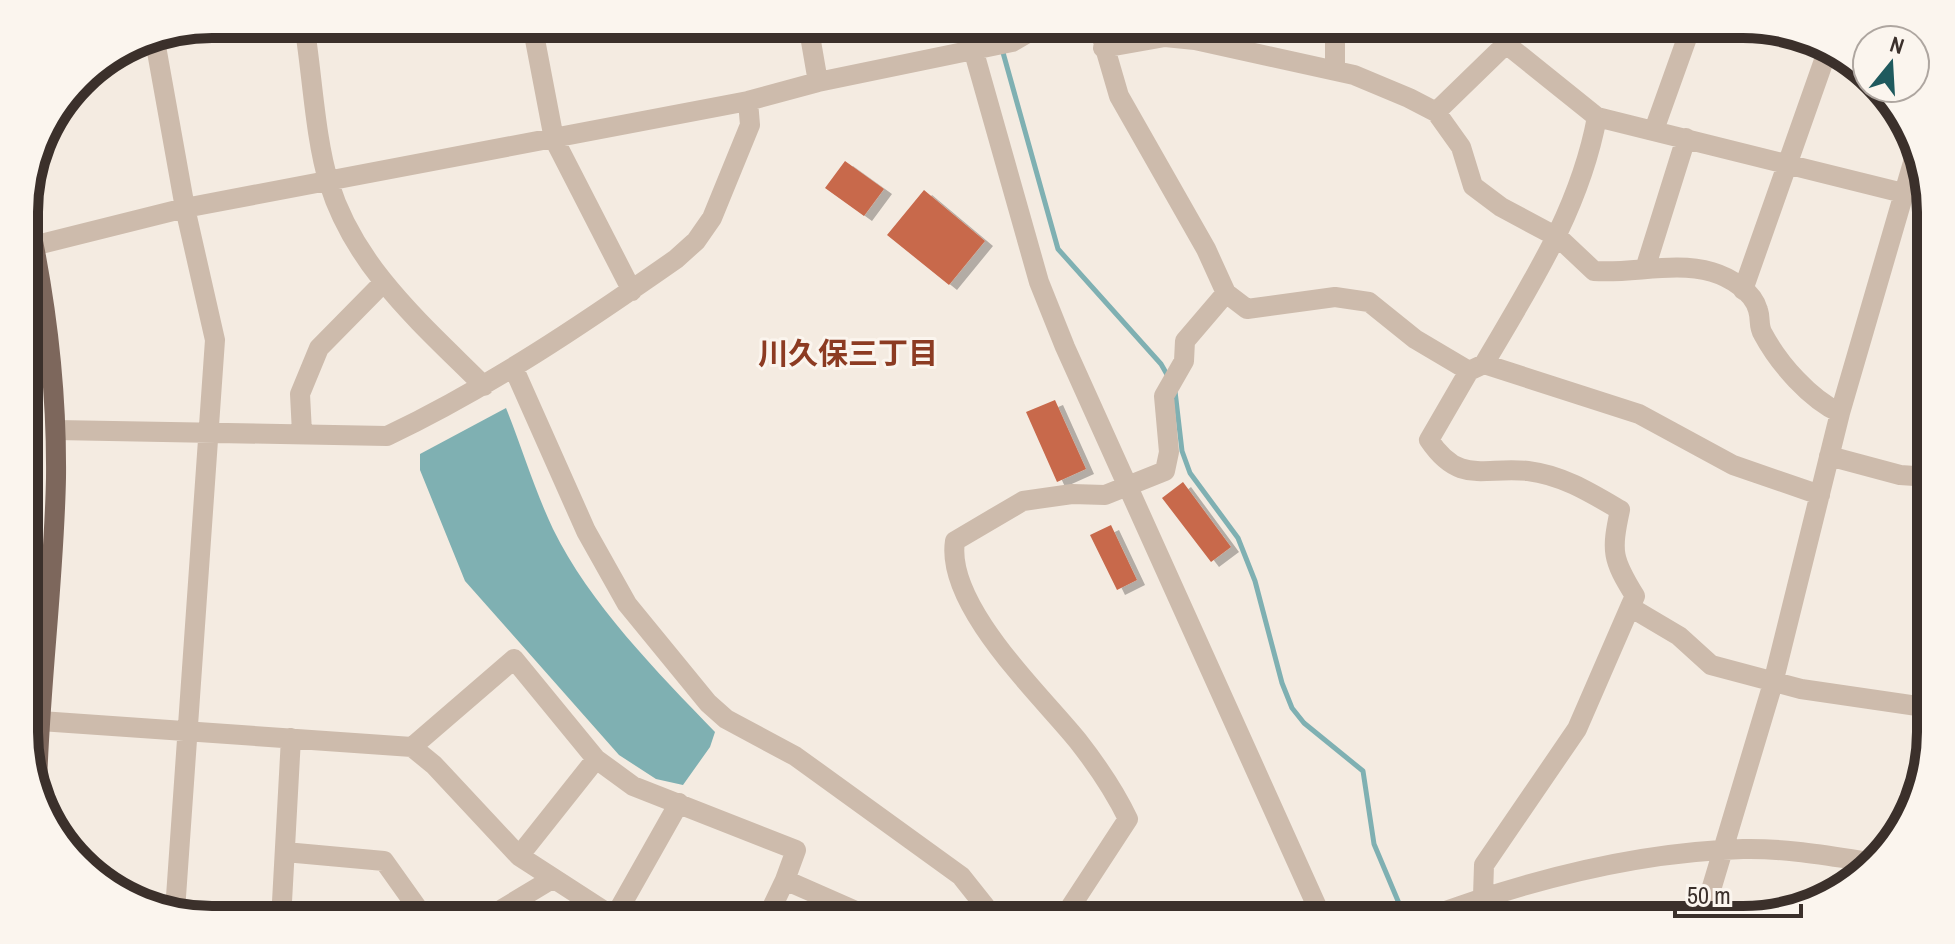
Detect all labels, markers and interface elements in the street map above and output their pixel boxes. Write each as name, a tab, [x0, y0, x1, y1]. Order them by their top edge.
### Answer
north arrow	[1851, 24, 1931, 104]
text: N	[1886, 29, 1908, 61]
district label: 川久保三丁目	[758, 333, 938, 373]
scale bar	[1675, 868, 1801, 918]
text: 50 m	[1687, 879, 1731, 911]

